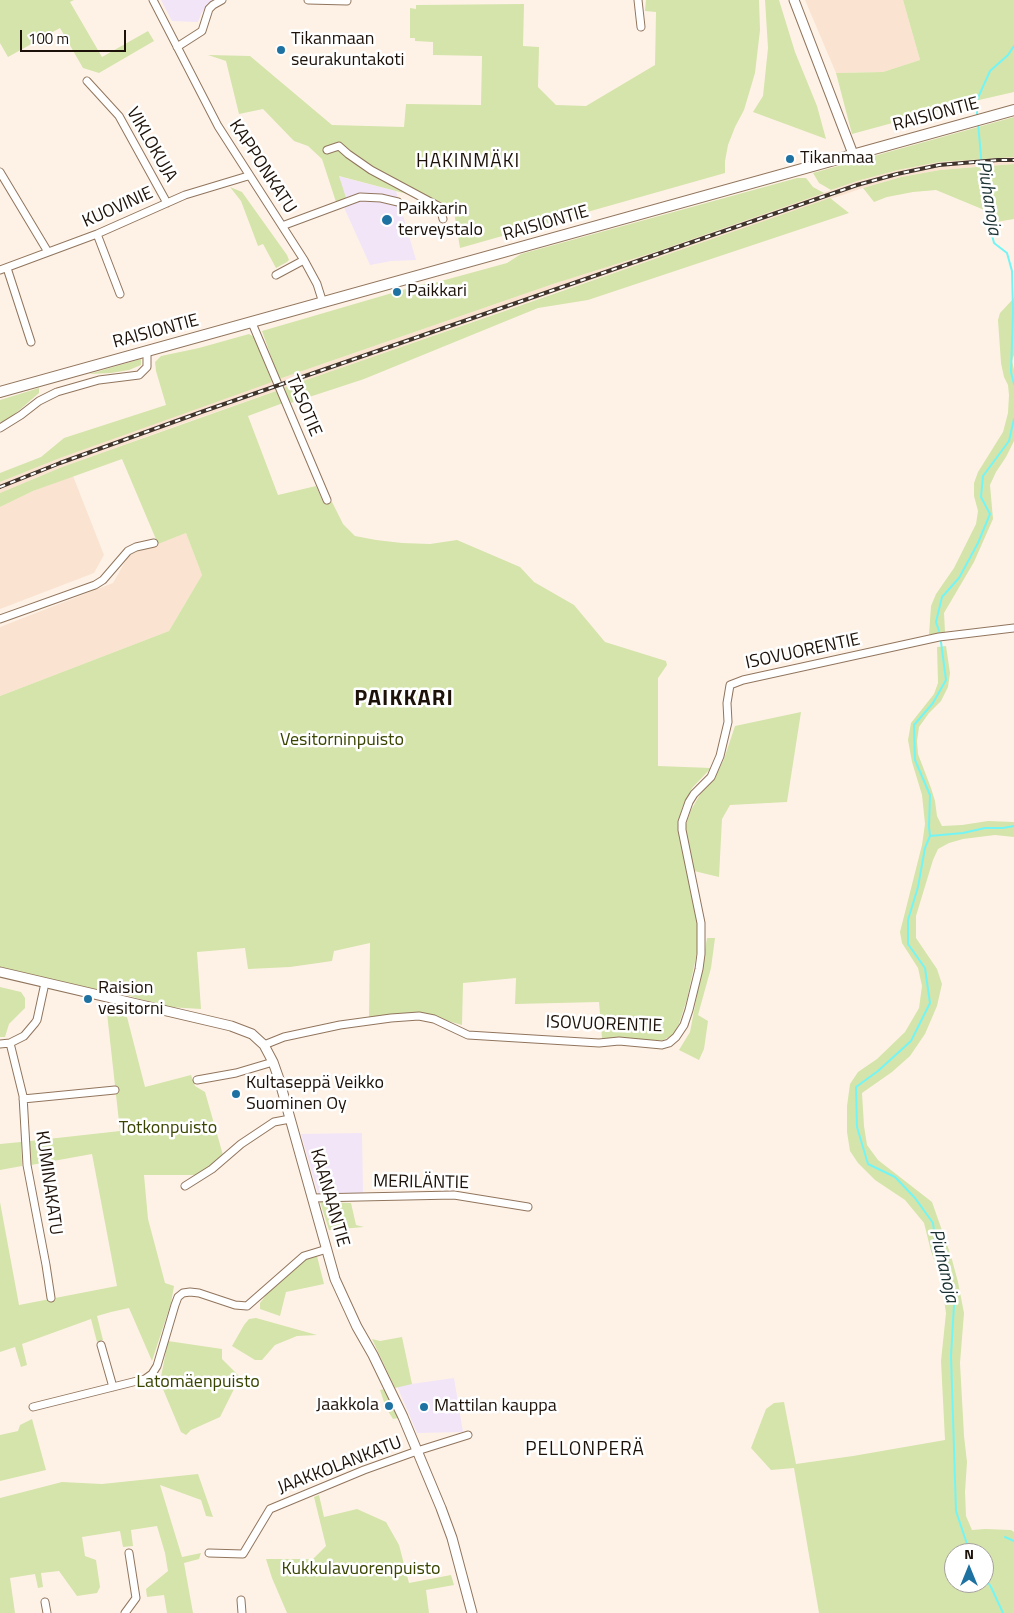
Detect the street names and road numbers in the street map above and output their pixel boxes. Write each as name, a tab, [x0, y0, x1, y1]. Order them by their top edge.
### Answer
street label: RAISIONTIE	[891, 93, 981, 137]
street label: VIKLOKUJA	[121, 104, 181, 186]
street label: KAPPONKATU	[224, 116, 300, 218]
street label: KUOVINIE	[79, 183, 157, 233]
street label: RAISIONTIE	[501, 201, 591, 247]
street label: RAISIONTIE	[111, 310, 201, 354]
street label: TASOTIE	[280, 372, 326, 440]
street label: ISOVUORENTIE	[744, 629, 862, 675]
street label: ISOVUORENTIE	[545, 1012, 663, 1038]
street label: KUMINAKATU	[30, 1129, 66, 1237]
street label: KAANAANTIE	[305, 1146, 353, 1250]
street label: MERILÄNTIE	[373, 1171, 469, 1195]
street label: JAAKKOLANKATU	[275, 1432, 405, 1500]

